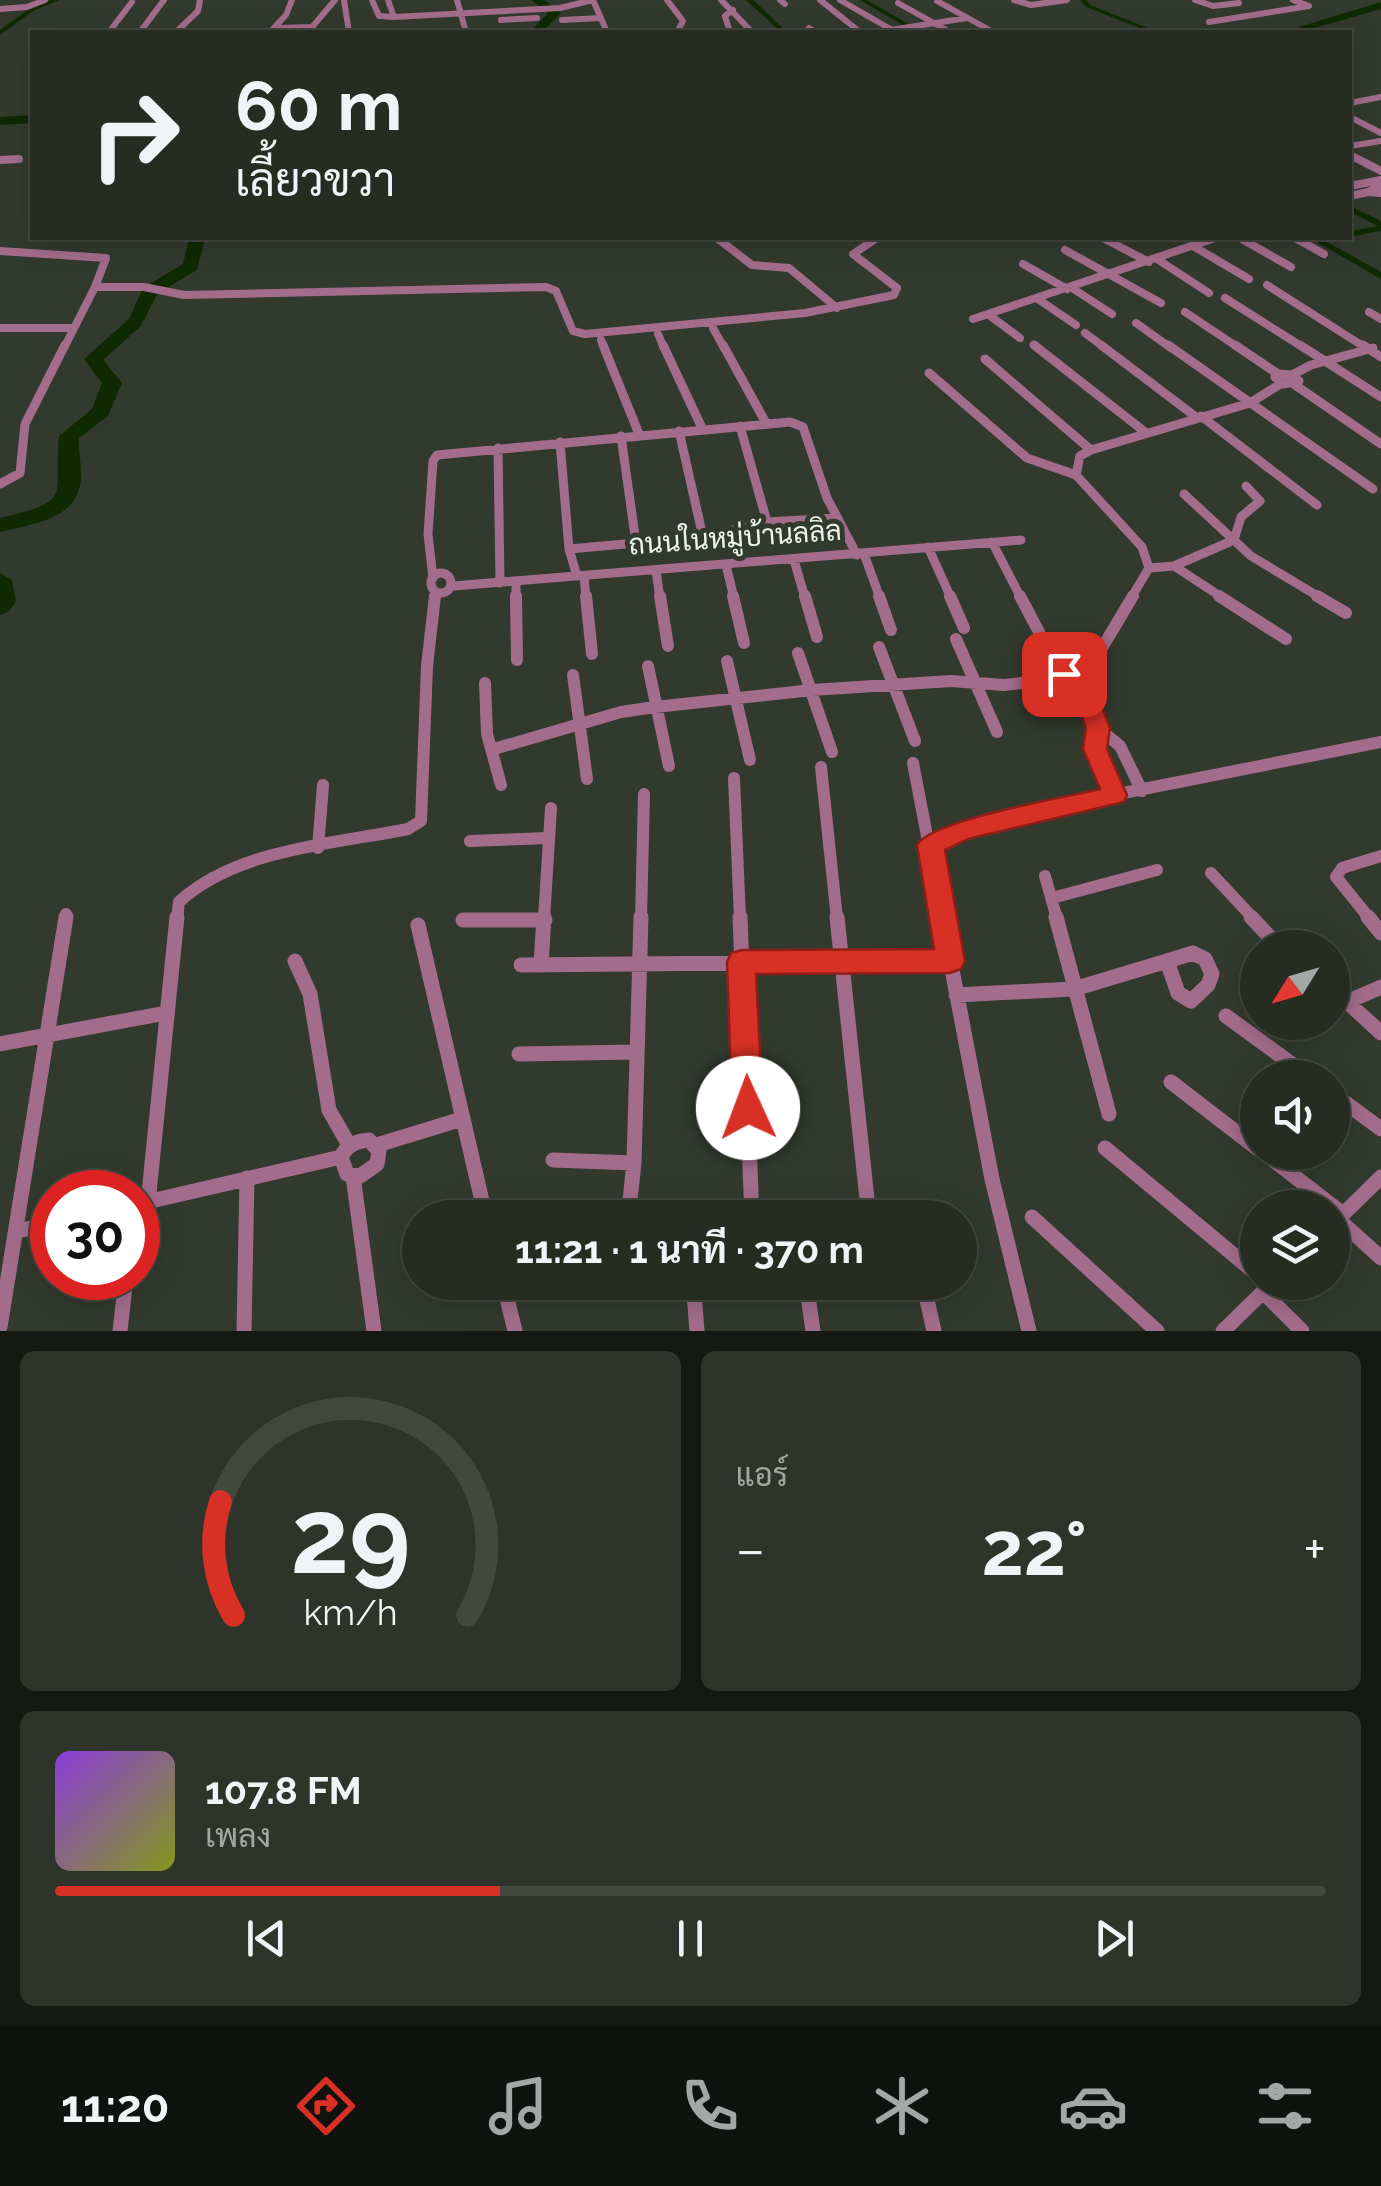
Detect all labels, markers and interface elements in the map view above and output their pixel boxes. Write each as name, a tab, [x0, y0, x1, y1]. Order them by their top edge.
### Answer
text: 60 m	[235, 64, 402, 146]
icon: right	[70, 70, 200, 200]
text: เลี้ยวขวา	[235, 154, 395, 207]
street label: ถนนในหมู่บ้านลลิล	[627, 511, 843, 564]
pin	[1022, 632, 1107, 717]
icon: arrive	[1037, 647, 1092, 702]
north arrow	[1240, 930, 1350, 1040]
map controls	[1240, 930, 1350, 1300]
position arrow	[696, 1056, 800, 1160]
button: sound	[1240, 1060, 1350, 1170]
speed limit sign: 30	[30, 1170, 160, 1300]
button: layers	[1240, 1190, 1350, 1300]
text: 11:21 · 1 นาที · 370 m	[515, 1227, 864, 1272]
text: แอร์	[736, 1456, 788, 1493]
text: 29	[290, 1475, 410, 1597]
text: 22°	[981, 1504, 1087, 1593]
text: −	[736, 1517, 765, 1582]
text: +	[1303, 1517, 1326, 1582]
text: km/h	[303, 1591, 397, 1633]
text: 107.8 FM	[205, 1768, 362, 1813]
text: เพลง	[205, 1817, 271, 1854]
icon: previous	[239, 1911, 294, 1966]
icon: pause	[663, 1911, 718, 1966]
icon: next	[1087, 1911, 1142, 1966]
icon: directions	[291, 2071, 361, 2141]
icon: music	[483, 2071, 553, 2141]
icon: phone	[675, 2071, 745, 2141]
icon: climate	[867, 2071, 937, 2141]
icon: car	[1058, 2071, 1128, 2141]
icon: filters	[1250, 2071, 1320, 2141]
text: 11:20	[61, 2080, 169, 2133]

